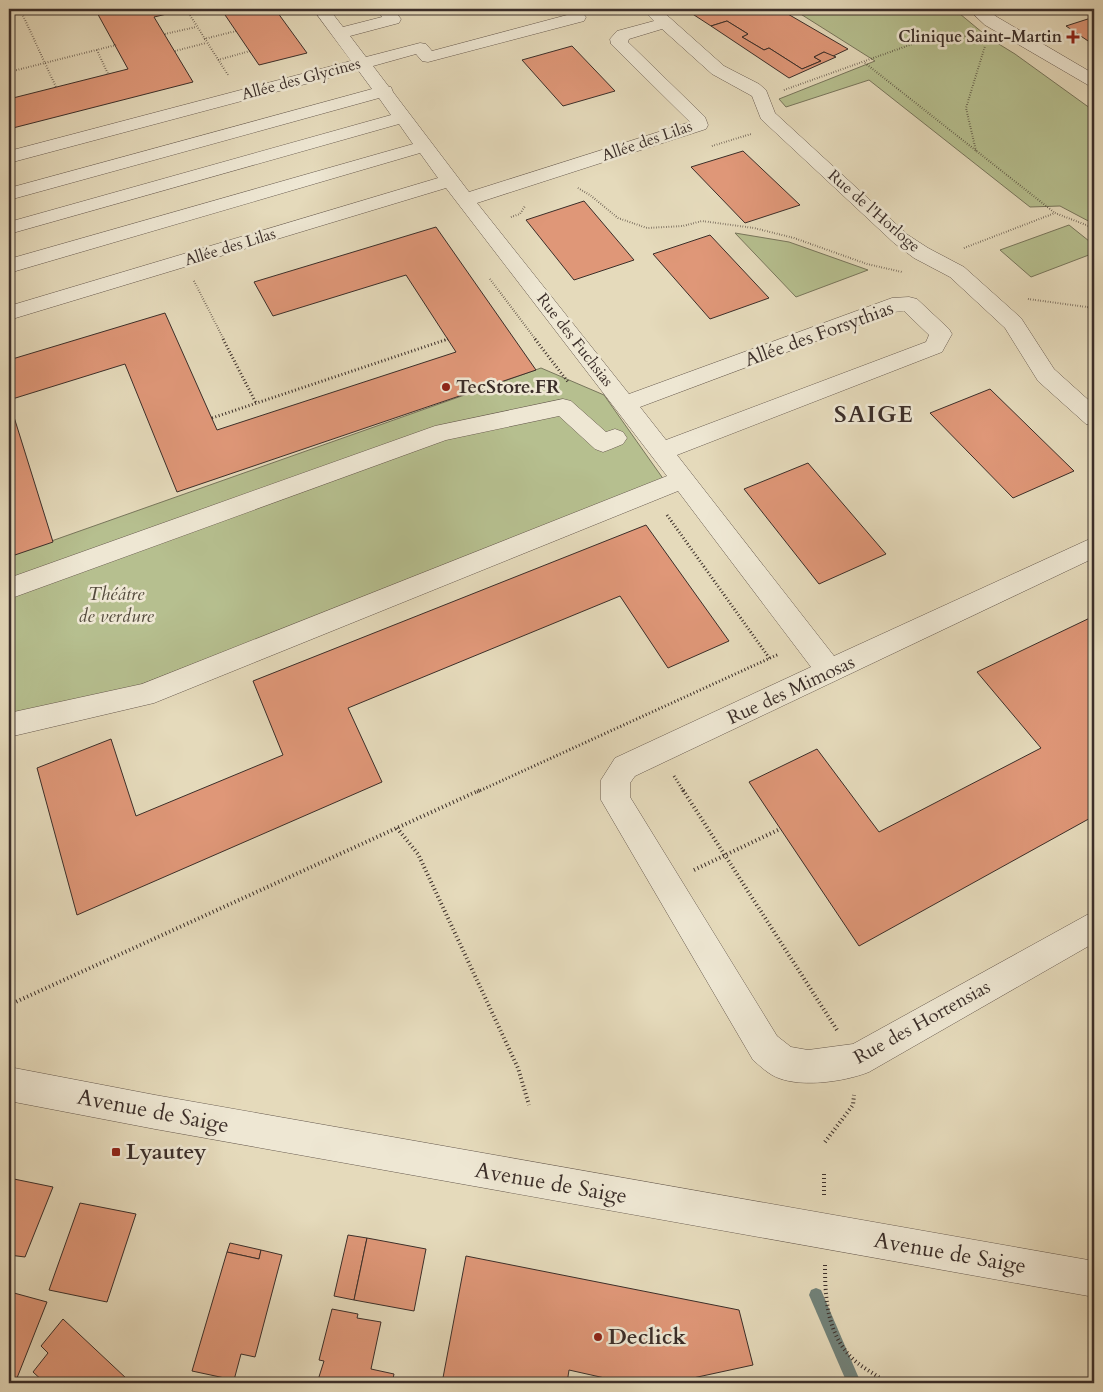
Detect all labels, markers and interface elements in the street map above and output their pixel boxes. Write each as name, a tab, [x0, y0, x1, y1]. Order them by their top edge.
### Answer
place label: Clinique Saint-Martin	[898, 26, 1063, 48]
marker: Clinique Saint-Martin	[1066, 30, 1080, 44]
street label: Allée des Glycines	[239, 53, 363, 105]
street label: Allée des Lilas	[599, 115, 695, 167]
street label: Rue de l'Horloge	[823, 165, 925, 257]
street label: Allée des Lilas	[182, 223, 278, 271]
street label: Rue des Fuchsias	[532, 289, 618, 391]
street label: Allée des Forsythias	[741, 295, 897, 373]
place label: TecStore.FR	[456, 374, 560, 400]
marker: TecStore.FR	[440, 381, 452, 393]
district label: SAIGE	[834, 398, 914, 431]
park label: Théâtre de verdure	[78, 581, 155, 629]
street label: Rue des Mimosas	[723, 649, 859, 731]
street label: Rue des Hortensias	[849, 974, 995, 1070]
street label: Avenue de Saige	[75, 1082, 231, 1140]
place label: Lyautey	[126, 1137, 207, 1167]
marker: Lyautey	[110, 1146, 122, 1158]
street label: Avenue de Saige	[473, 1155, 629, 1211]
street label: Avenue de Saige	[872, 1225, 1028, 1281]
place label: Declick	[608, 1322, 686, 1352]
marker: Declick	[592, 1331, 604, 1343]

